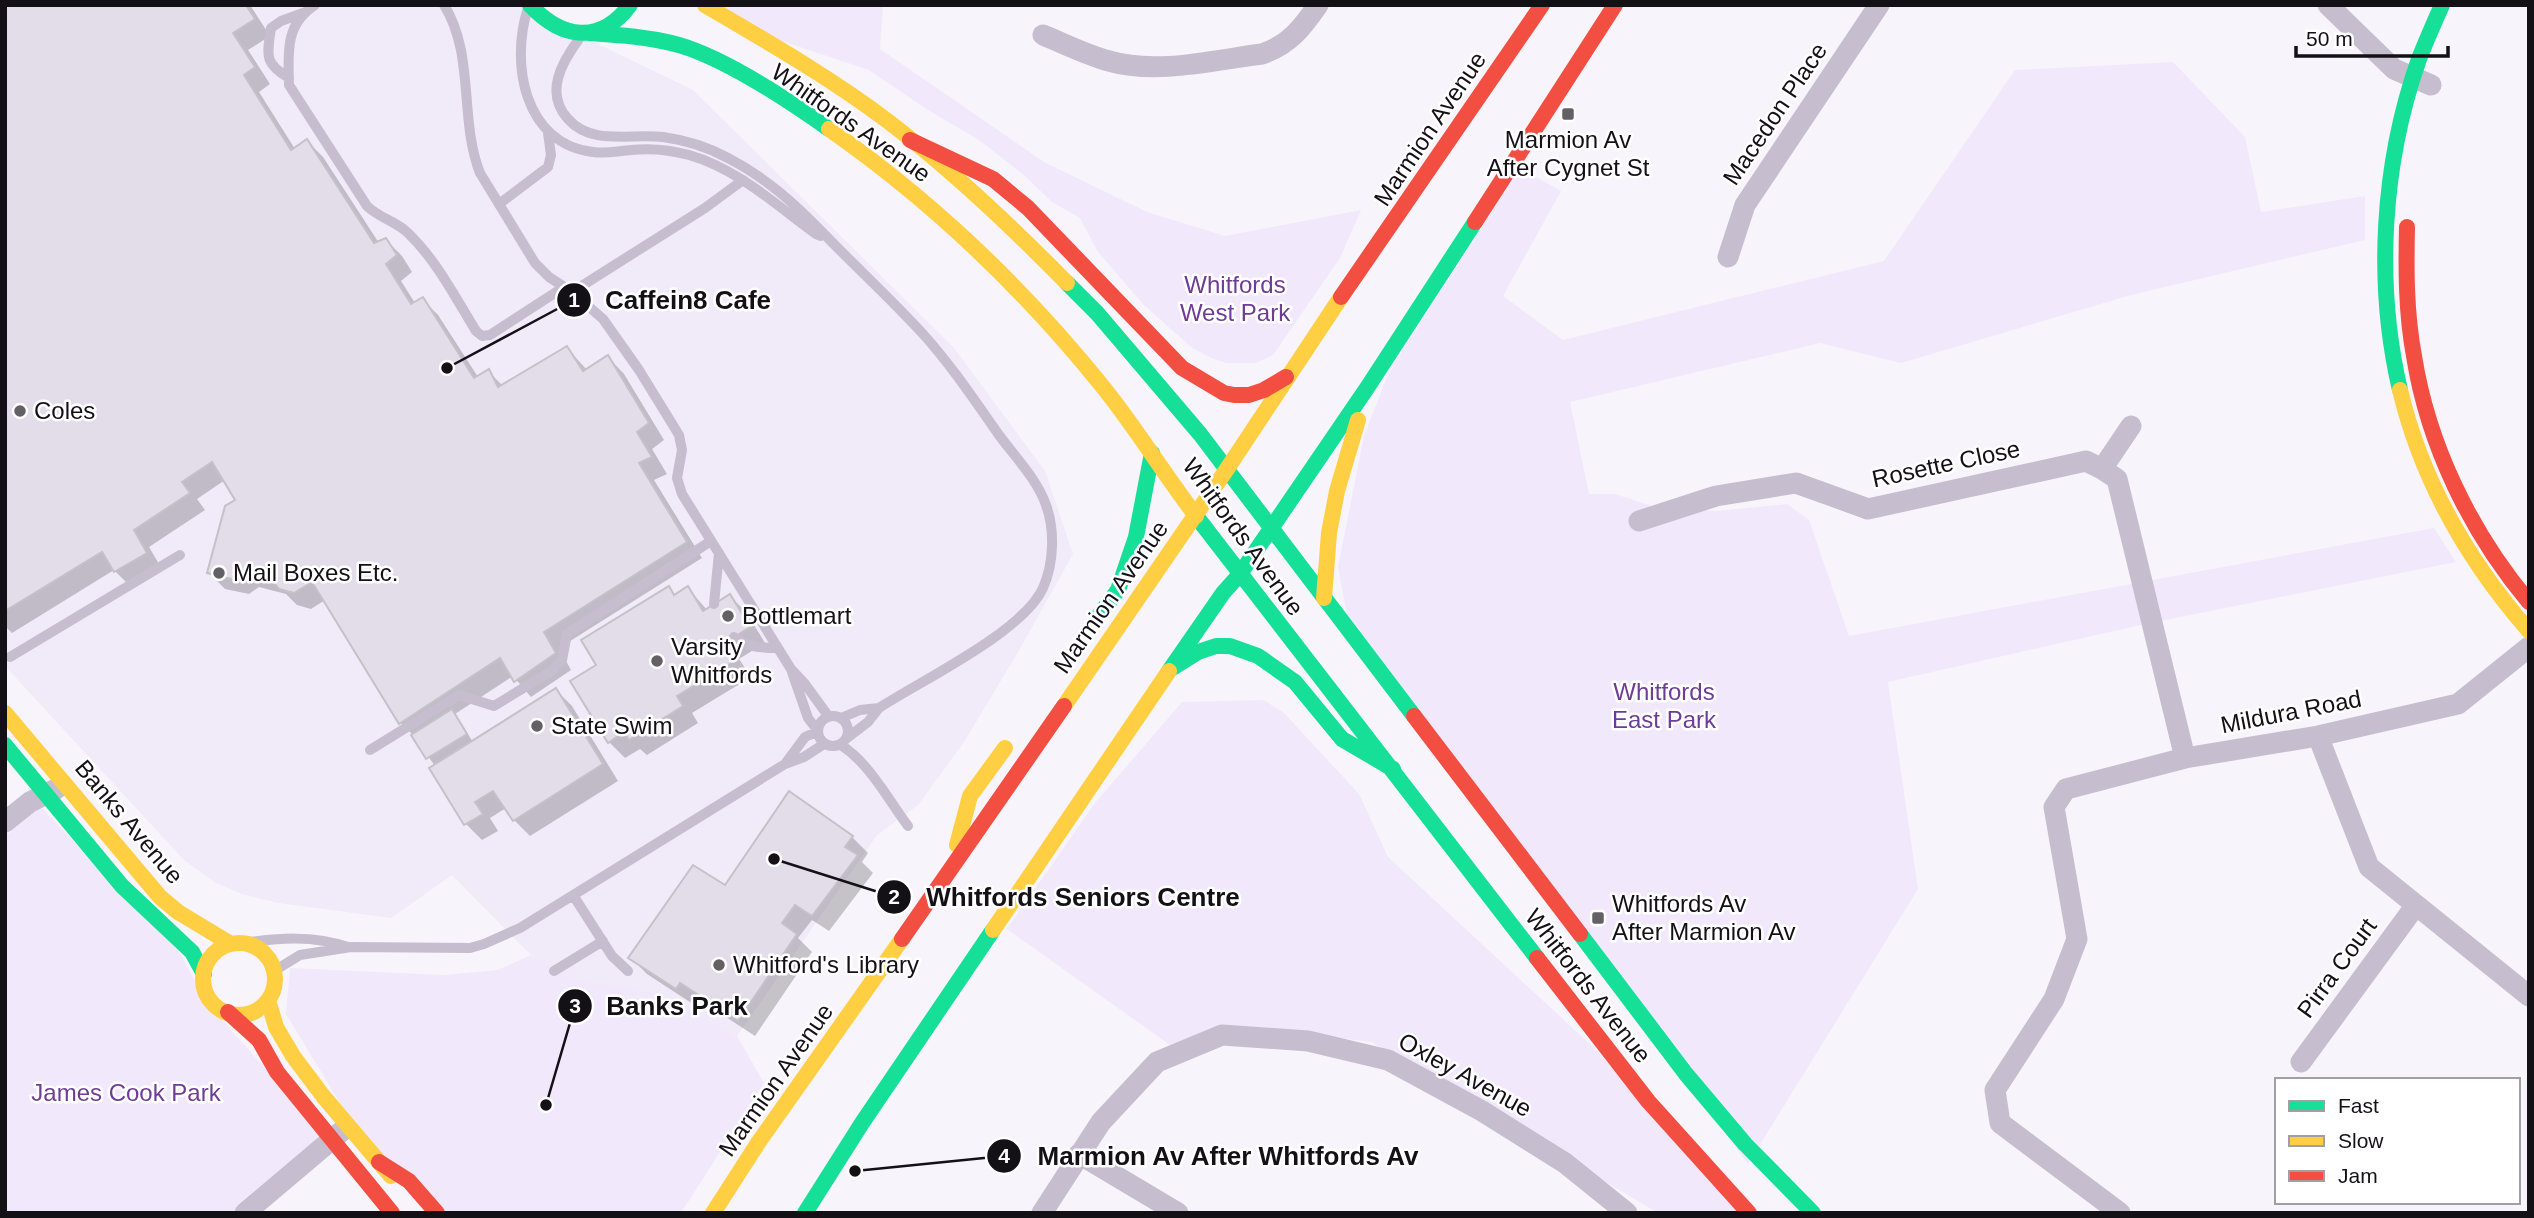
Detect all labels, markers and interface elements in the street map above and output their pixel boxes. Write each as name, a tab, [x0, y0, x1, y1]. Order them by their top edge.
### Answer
scale bar	[2296, 14, 2448, 58]
text: 50 m	[2306, 27, 2353, 50]
street label: Macedon Place	[1717, 38, 1832, 190]
street label: Marmion Avenue	[1368, 47, 1491, 211]
street label: Whitfords Avenue	[767, 58, 936, 187]
marker: Marmion Av After Cygnet St	[1560, 106, 1576, 122]
place label: Marmion Av After Cygnet St	[1487, 126, 1650, 181]
park label: Whitfords West Park	[1180, 271, 1291, 326]
callout: Caffein8 Cafe	[556, 276, 786, 323]
text: Caffein8 Cafe	[605, 285, 771, 315]
text: 1	[568, 288, 580, 311]
place label: Coles	[34, 397, 95, 424]
marker: Coles	[12, 403, 28, 419]
street label: Rosette Close	[1869, 435, 2022, 492]
street label: Whitfords Avenue	[1177, 453, 1309, 621]
street label: Marmion Avenue	[1048, 515, 1173, 678]
place label: Mail Boxes Etc.	[233, 559, 398, 586]
marker: Mail Boxes Etc.	[211, 565, 227, 581]
place label: Bottlemart	[742, 602, 852, 629]
marker: Bottlemart	[720, 608, 736, 624]
place label: Varsity Whitfords	[671, 633, 772, 688]
marker: Varsity Whitfords	[649, 653, 665, 669]
park label: Whitfords East Park	[1612, 678, 1717, 733]
street label: Mildura Road	[2218, 685, 2364, 738]
place label: State Swim	[551, 712, 672, 739]
marker: State Swim	[529, 718, 545, 734]
street label: Banks Avenue	[70, 754, 189, 889]
callout: Whitfords Seniors Centre	[877, 874, 1253, 921]
text: Whitfords Seniors Centre	[926, 882, 1240, 912]
text: 2	[888, 885, 900, 908]
place label: Whitfords Av After Marmion Av	[1612, 890, 1796, 945]
street label: Whitfords Avenue	[1520, 903, 1657, 1068]
marker: Whitfords Av After Marmion Av	[1590, 910, 1606, 926]
street label: Pirra Court	[2292, 913, 2382, 1023]
place label: Whitford's Library	[733, 951, 919, 978]
marker: Whitford's Library	[711, 957, 727, 973]
callout: Banks Park	[557, 982, 762, 1029]
text: Banks Park	[606, 991, 748, 1021]
text: 3	[569, 994, 581, 1017]
street label: Marmion Avenue	[713, 998, 838, 1161]
street label: Oxley Avenue	[1394, 1027, 1536, 1122]
legend	[2275, 1078, 2520, 1204]
park label: James Cook Park	[31, 1079, 222, 1106]
text: Fast	[2338, 1094, 2379, 1117]
text: Slow	[2338, 1129, 2384, 1152]
callout: Marmion Av After Whitfords Av	[987, 1132, 1434, 1179]
text: Marmion Av After Whitfords Av	[1038, 1141, 1419, 1171]
text: 4	[998, 1144, 1010, 1167]
text: Jam	[2338, 1164, 2378, 1187]

